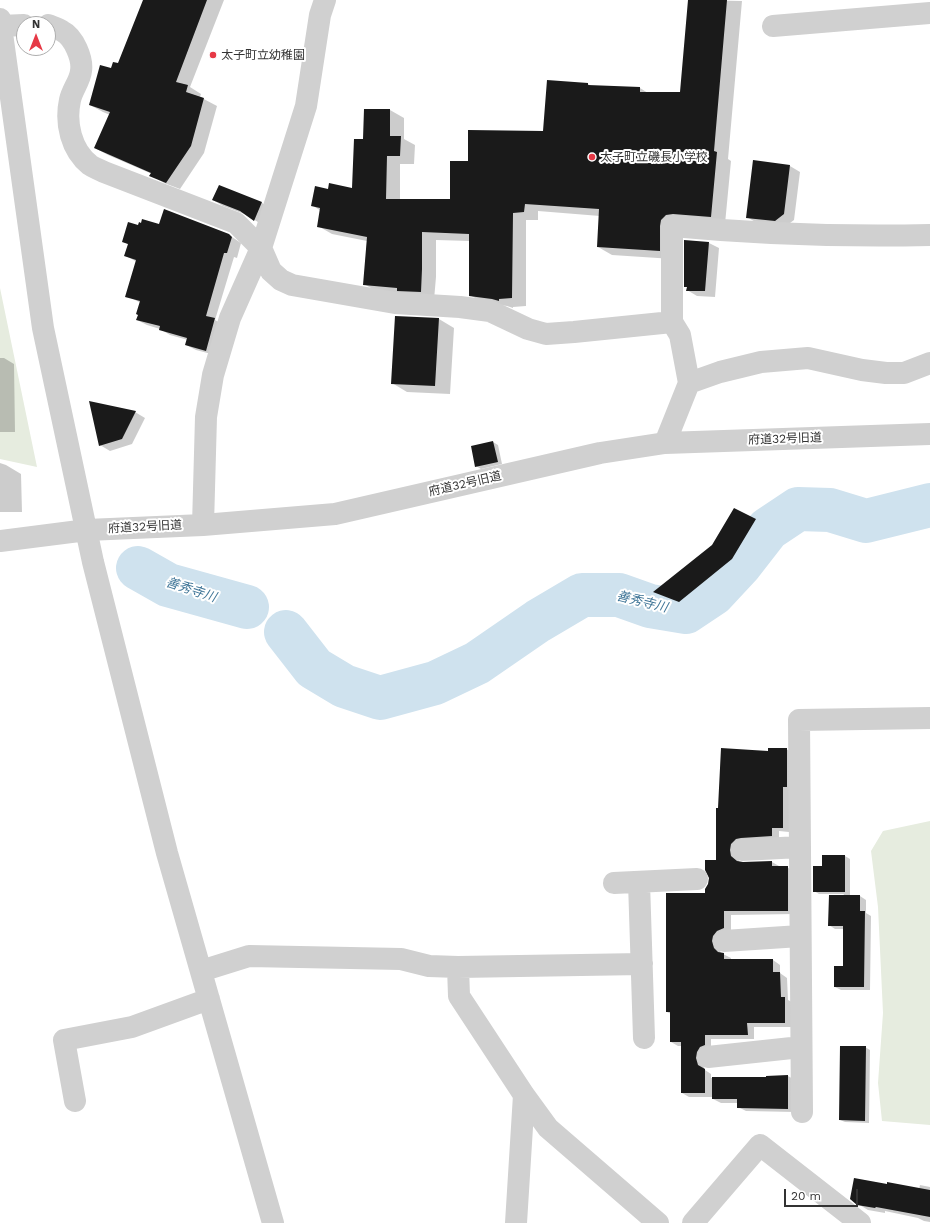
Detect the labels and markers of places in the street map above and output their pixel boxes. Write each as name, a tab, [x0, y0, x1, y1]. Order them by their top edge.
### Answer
place label: 太子町立幼稚園	[221, 48, 305, 62]
marker: 太子町立幼稚園	[208, 50, 218, 60]
place label: 太子町立磯長小学校	[600, 150, 708, 164]
marker: 太子町立磯長小学校	[587, 152, 597, 162]

